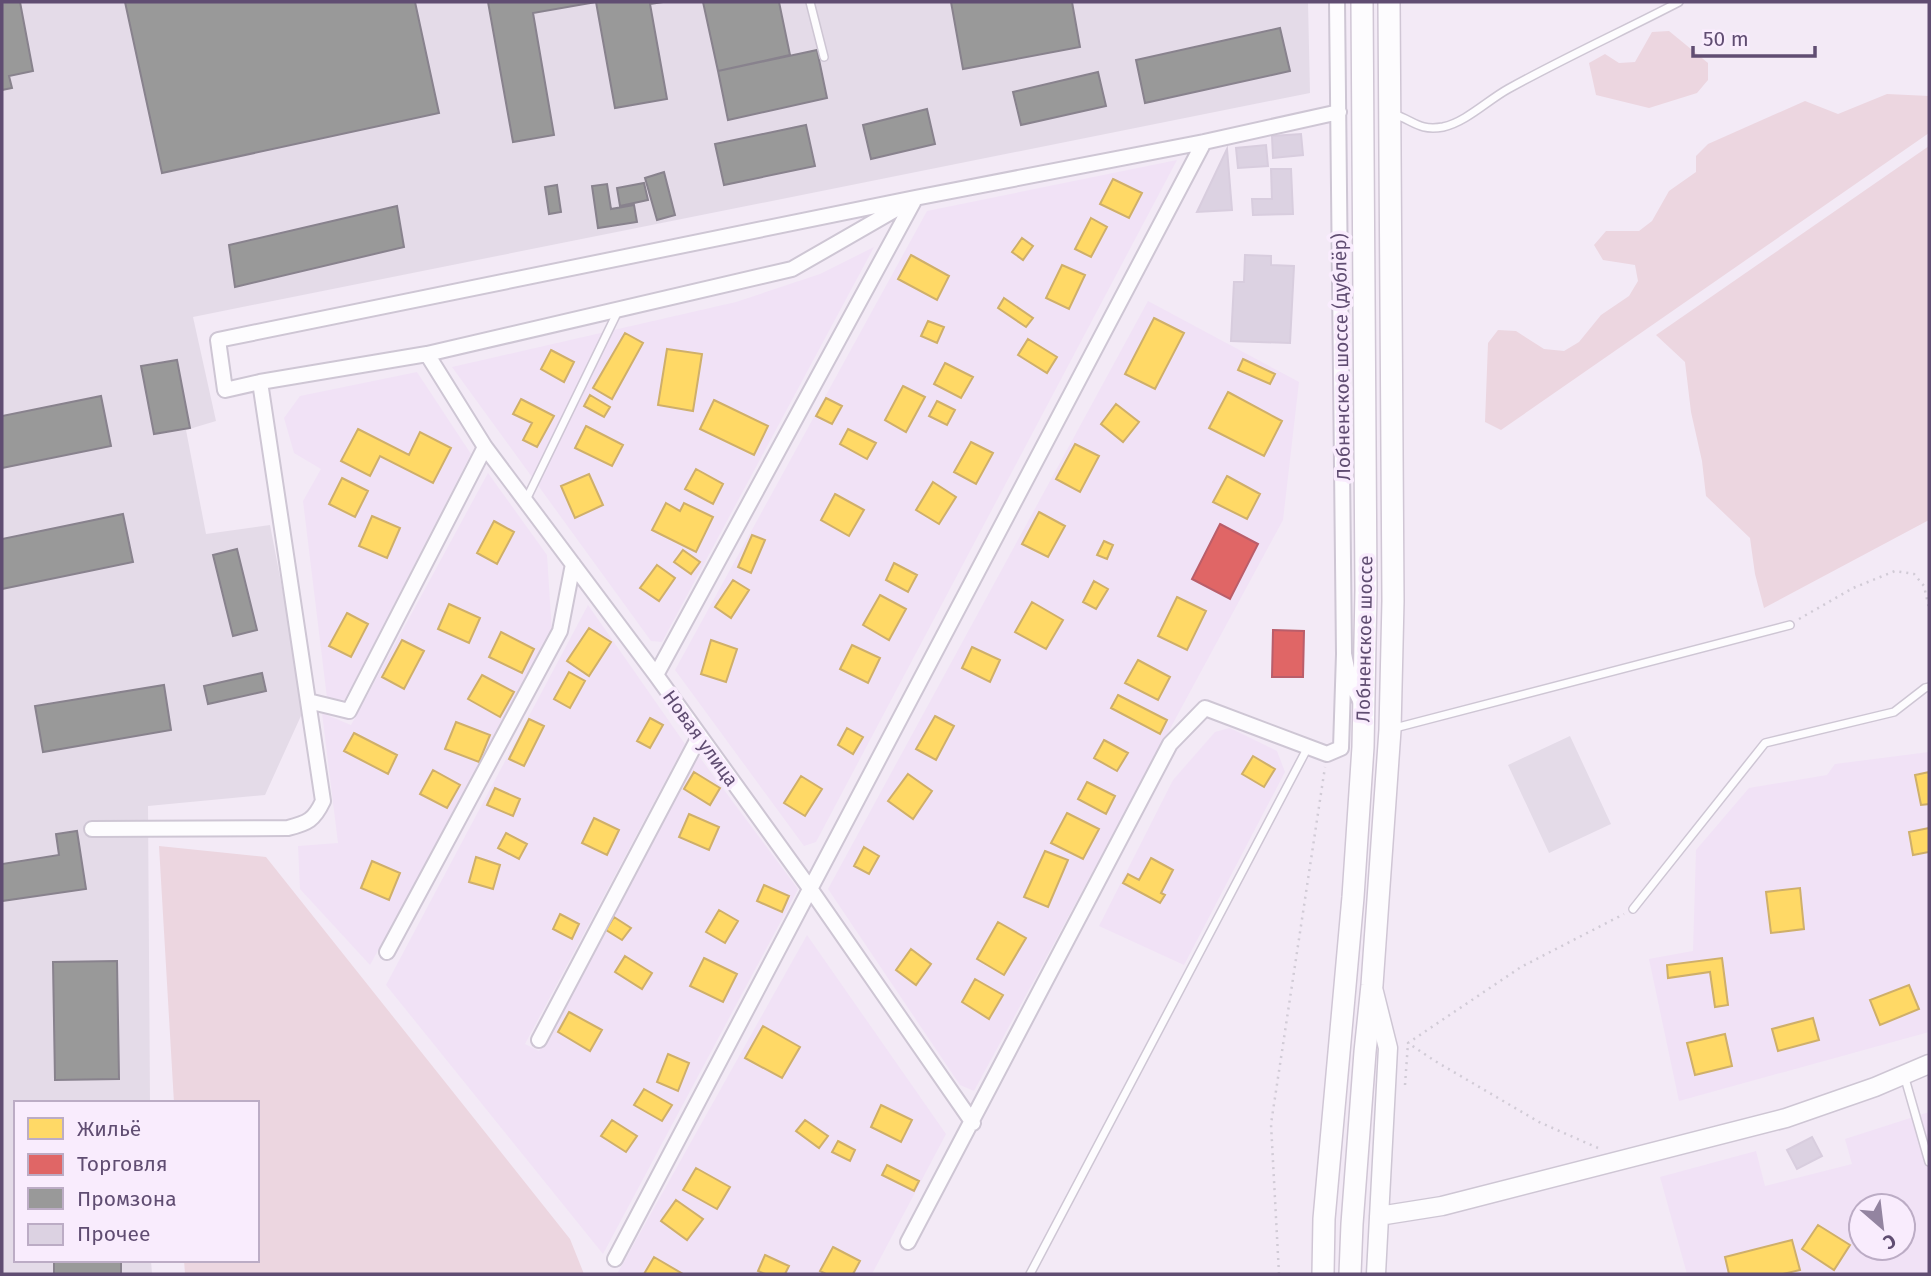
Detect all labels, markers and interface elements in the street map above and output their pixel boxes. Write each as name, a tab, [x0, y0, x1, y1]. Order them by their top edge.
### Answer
scale bar	[1693, 14, 1815, 58]
text: 50 m	[1703, 26, 1749, 52]
street label: Лобненское шоссе (дублёр)	[1328, 233, 1355, 481]
street label: Лобненское шоссе	[1352, 555, 1377, 723]
street label: Новая улица	[658, 686, 743, 791]
legend	[14, 1101, 259, 1262]
text: Жильё	[77, 1116, 141, 1142]
text: Торговля	[77, 1151, 168, 1177]
text: Промзона	[77, 1186, 177, 1212]
north arrow	[1847, 1192, 1917, 1262]
text: Прочее	[77, 1221, 150, 1247]
text: С	[1879, 1229, 1900, 1254]

